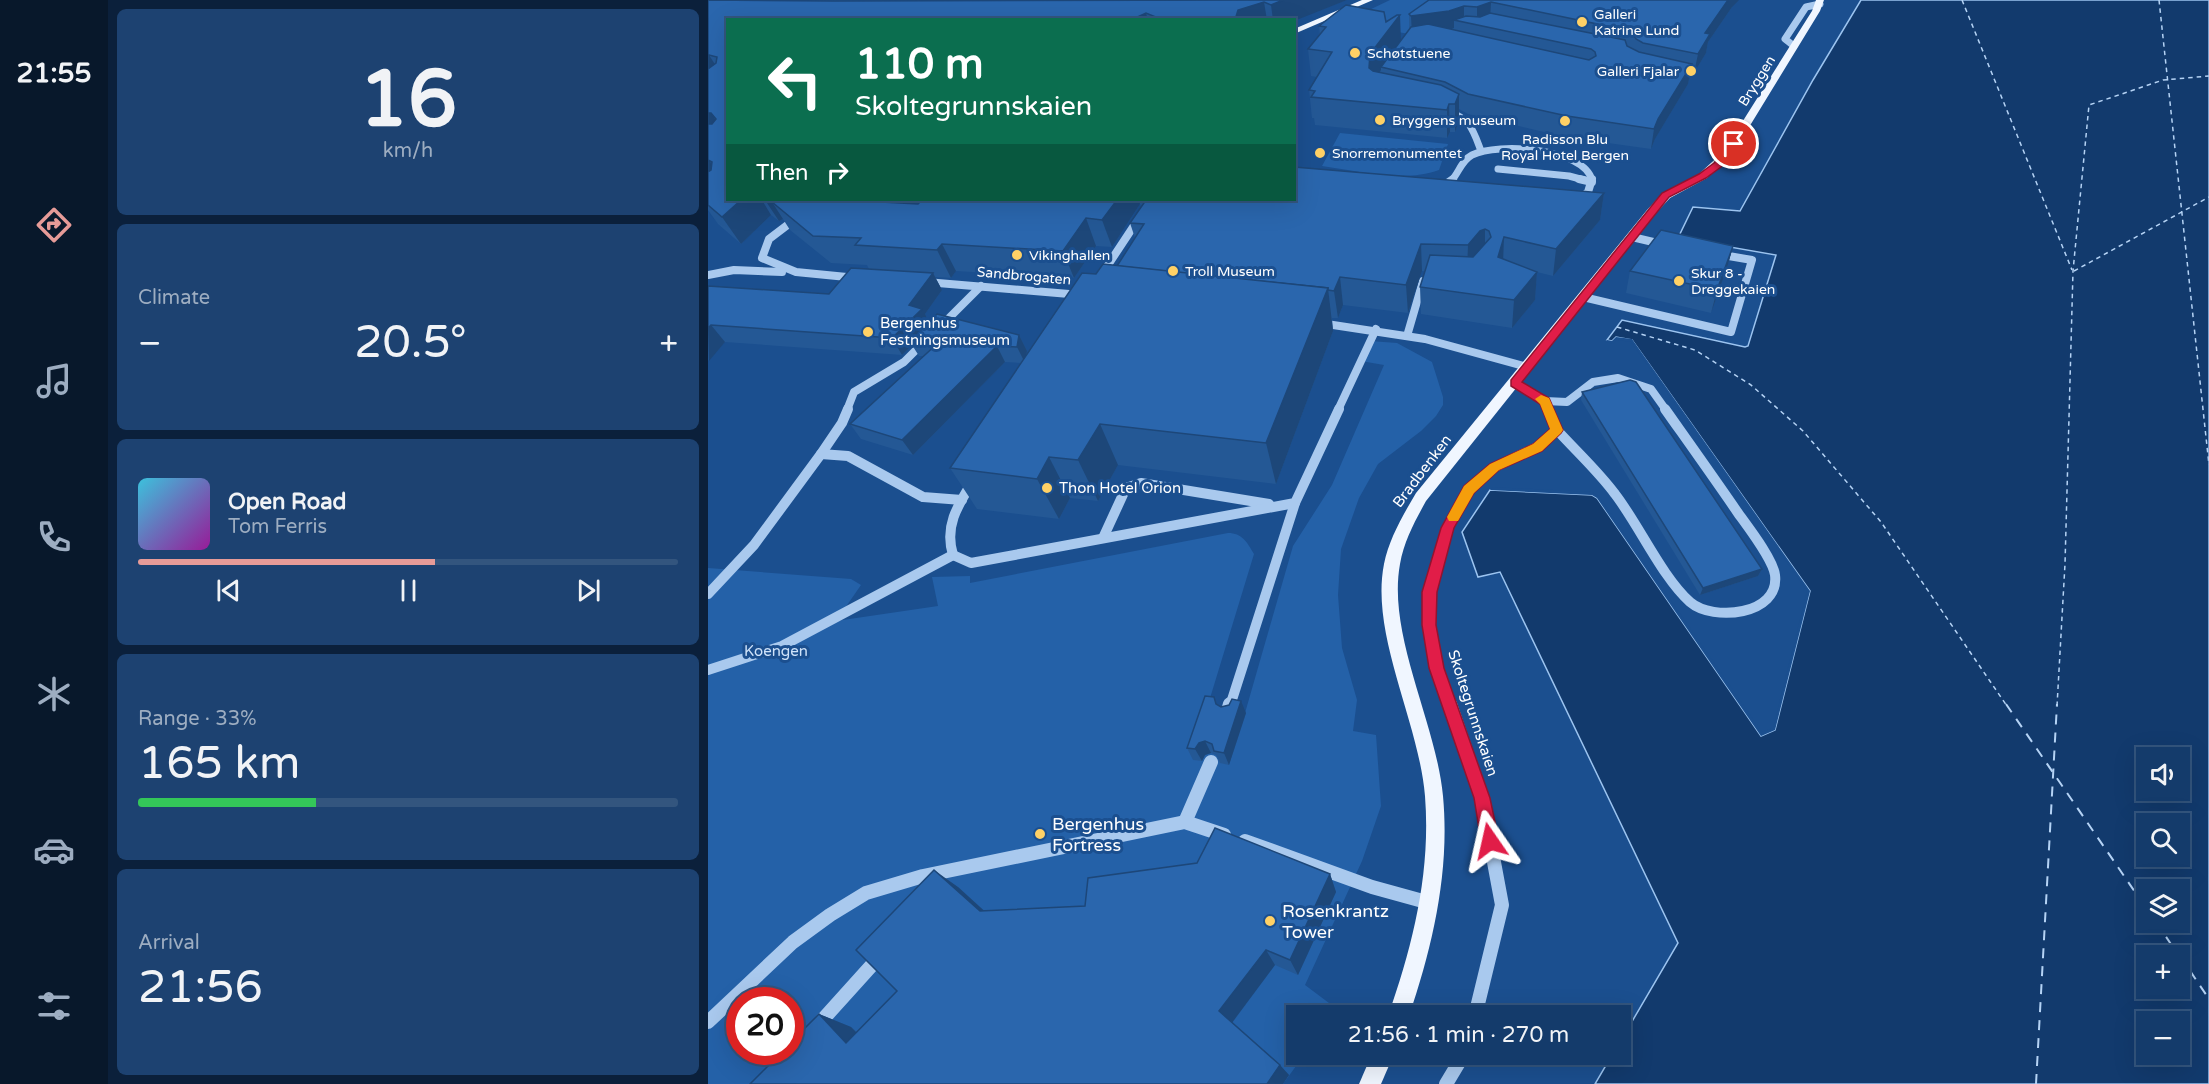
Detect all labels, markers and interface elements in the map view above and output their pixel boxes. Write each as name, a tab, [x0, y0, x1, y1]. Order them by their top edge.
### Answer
place label: Galleri Katrine Lund	[1594, 6, 1679, 39]
marker: Galleri Katrine Lund	[1575, 15, 1589, 29]
text: 110 m	[855, 39, 984, 90]
icon: left	[756, 42, 834, 120]
place label: Schøtstuene	[1367, 45, 1450, 62]
marker: Schøtstuene	[1348, 46, 1362, 60]
text: 16	[359, 53, 457, 147]
street label: Bryggen	[1735, 53, 1779, 109]
text: 21:55	[17, 57, 91, 90]
place label: Galleri Fjalar	[1597, 63, 1680, 80]
marker: Galleri Fjalar	[1684, 64, 1698, 78]
text: Skoltegrunnskaien	[855, 90, 1092, 123]
place label: Bryggens museum	[1392, 112, 1516, 129]
marker: Bryggens museum	[1373, 113, 1387, 127]
marker: Radisson Blu Royal Hotel Bergen	[1558, 114, 1572, 128]
pin	[1708, 118, 1759, 169]
icon: arrive	[1717, 127, 1750, 160]
place label: Radisson Blu Royal Hotel Bergen	[1501, 131, 1629, 164]
text: km/h	[383, 139, 433, 163]
place label: Snorremonumentet	[1332, 145, 1463, 162]
marker: Snorremonumentet	[1313, 146, 1327, 160]
icon: right	[821, 156, 854, 189]
text: Then	[756, 160, 809, 186]
icon: directions	[33, 204, 75, 246]
place label: Vikinghallen	[1029, 247, 1110, 264]
marker: Vikinghallen	[1010, 248, 1024, 262]
street label: Sandbrogaten	[976, 263, 1072, 289]
place label: Troll Museum	[1185, 263, 1275, 280]
marker: Troll Museum	[1166, 264, 1180, 278]
place label: Skur 8 - Dreggekaien	[1691, 265, 1775, 298]
marker: Skur 8 - Dreggekaien	[1672, 274, 1686, 288]
text: Climate	[138, 286, 210, 310]
place label: Bergenhus Festningsmuseum	[880, 314, 1010, 349]
text: 20.5°	[354, 316, 467, 370]
text: −	[138, 324, 162, 363]
text: +	[659, 324, 678, 363]
marker: Bergenhus Festningsmuseum	[861, 325, 875, 339]
icon: music	[33, 360, 75, 402]
street label: Bradbenken	[1389, 431, 1455, 511]
place label: Thon Hotel Orion	[1059, 479, 1181, 497]
marker: Thon Hotel Orion	[1040, 481, 1054, 495]
text: Open Road	[228, 489, 346, 515]
text: Tom Ferris	[228, 515, 327, 539]
icon: phone	[33, 516, 75, 558]
icon: previous	[212, 574, 245, 607]
icon: pause	[392, 574, 425, 607]
icon: next	[572, 574, 605, 607]
park label: Koengen	[744, 642, 808, 660]
street label: Skoltegrunnskaien	[1444, 648, 1502, 778]
icon: climate	[33, 673, 75, 715]
text: Range · 33%	[138, 707, 257, 731]
text: 165 km	[138, 737, 300, 791]
map controls	[2136, 747, 2190, 1065]
button: sound	[2136, 747, 2190, 801]
position arrow	[1458, 809, 1522, 873]
place label: Bergenhus Fortress	[1052, 813, 1144, 856]
button: search	[2136, 813, 2190, 867]
marker: Bergenhus Fortress	[1033, 827, 1047, 841]
icon: car	[33, 829, 75, 871]
button: layers	[2136, 879, 2190, 933]
place label: Rosenkrantz Tower	[1282, 900, 1389, 943]
marker: Rosenkrantz Tower	[1263, 914, 1277, 928]
text: Arrival	[138, 931, 200, 955]
button: +	[2136, 945, 2190, 999]
text: 21:56	[138, 961, 263, 1015]
icon: filters	[33, 985, 75, 1027]
speed limit sign: 20	[726, 987, 804, 1065]
button: −	[2136, 1011, 2190, 1065]
text: 21:56 · 1 min · 270 m	[1348, 1022, 1569, 1048]

